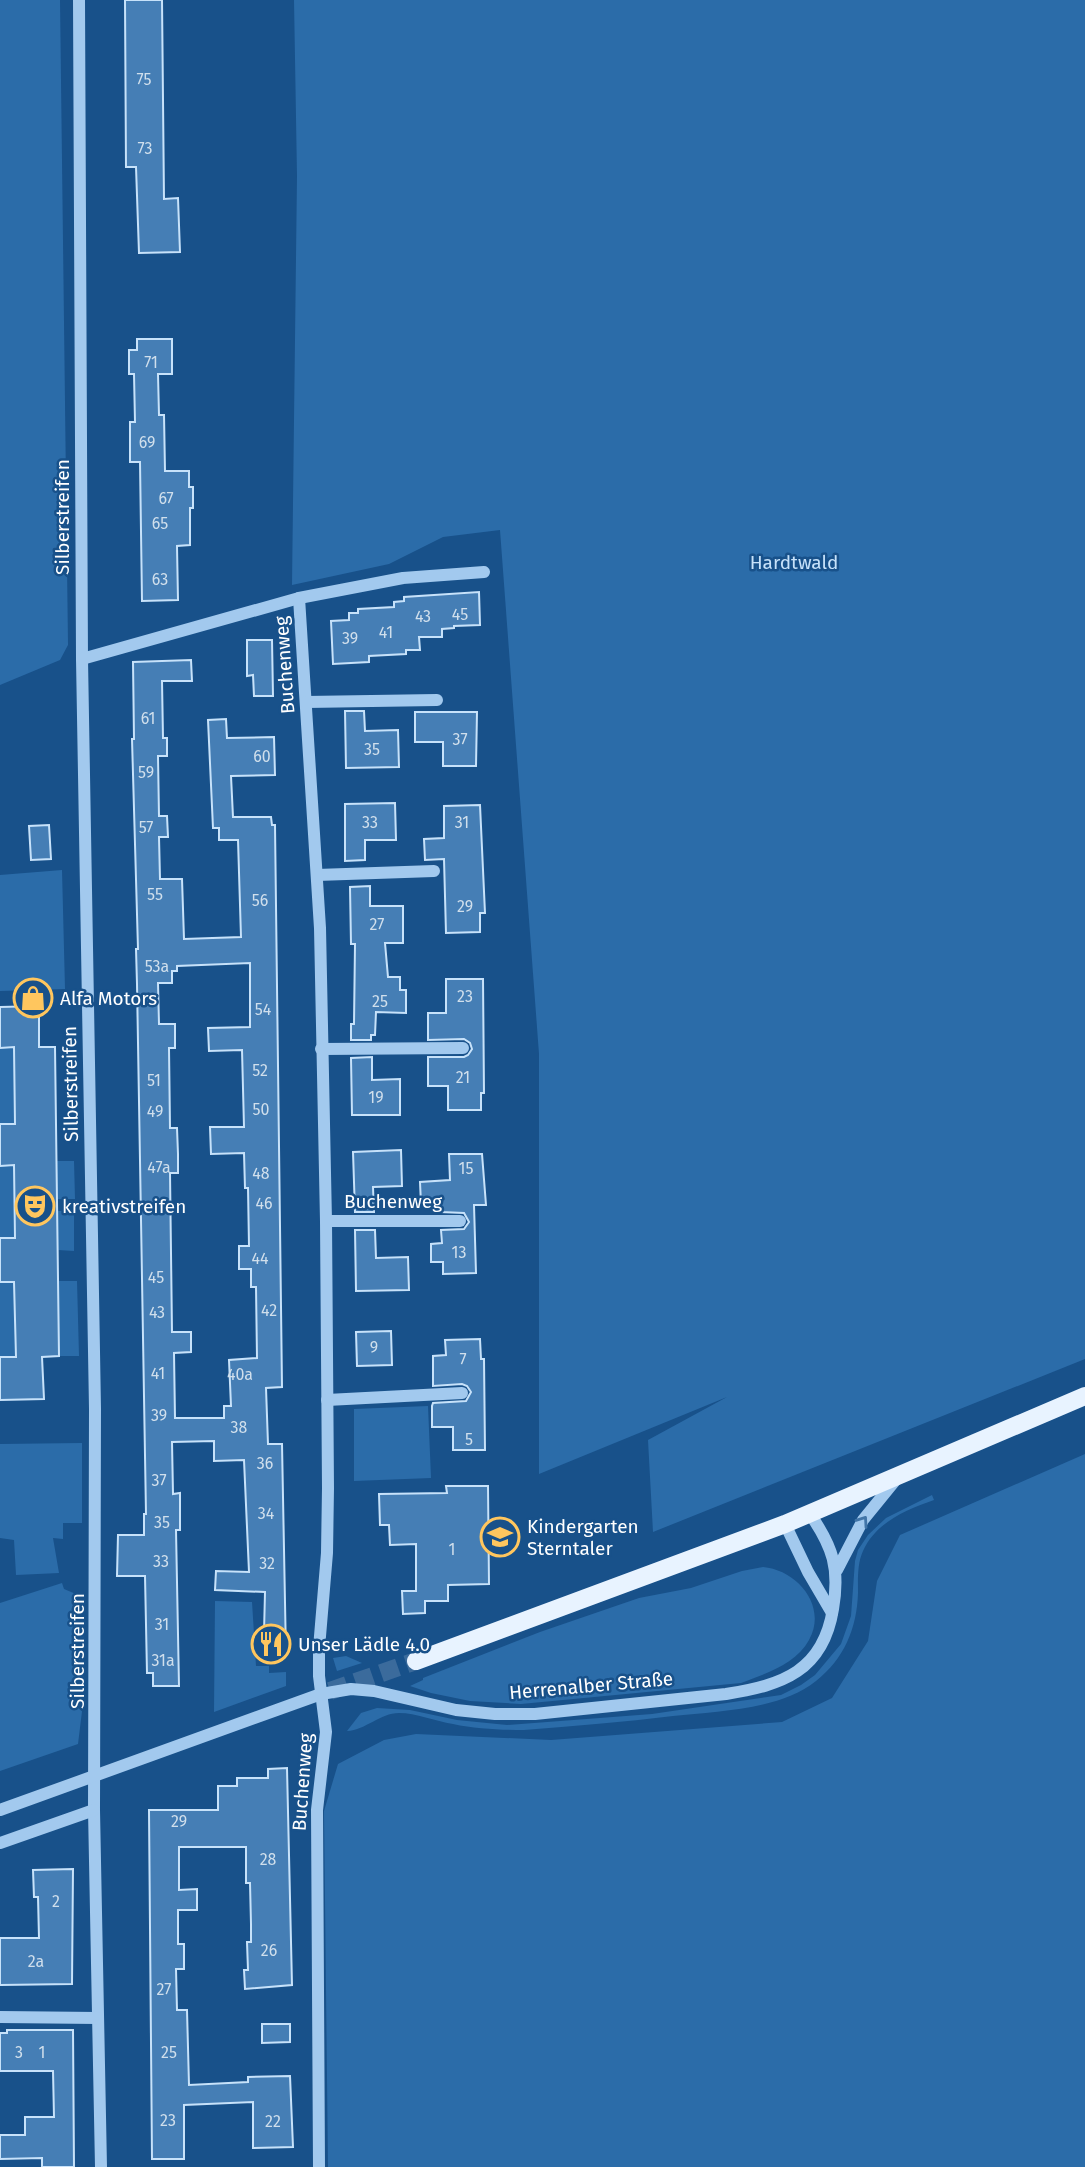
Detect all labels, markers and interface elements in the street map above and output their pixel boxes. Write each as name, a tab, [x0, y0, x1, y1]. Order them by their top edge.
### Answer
house number: 75	[137, 70, 151, 89]
house number: 73	[138, 139, 152, 158]
house number: 71	[144, 353, 158, 372]
house number: 69	[139, 433, 155, 452]
street label: Silberstreifen	[51, 459, 74, 575]
house number: 67	[158, 489, 174, 508]
house number: 65	[152, 514, 168, 533]
park label: Hardtwald	[750, 551, 838, 574]
house number: 63	[152, 570, 168, 589]
house number: 45	[452, 605, 468, 624]
house number: 43	[415, 607, 431, 626]
street label: Buchenweg	[270, 615, 299, 715]
house number: 41	[379, 623, 393, 642]
house number: 39	[342, 629, 358, 648]
house number: 61	[141, 709, 155, 728]
house number: 37	[452, 730, 468, 749]
house number: 35	[364, 740, 380, 759]
house number: 60	[253, 747, 271, 766]
house number: 59	[138, 763, 154, 782]
house number: 33	[362, 813, 378, 832]
house number: 31	[455, 813, 469, 832]
house number: 57	[139, 818, 153, 837]
house number: 55	[147, 885, 163, 904]
house number: 56	[252, 891, 268, 910]
house number: 29	[457, 897, 473, 916]
house number: 27	[370, 915, 384, 934]
house number: 53a	[145, 957, 169, 976]
shop icon: Alfa Motors	[12, 977, 54, 1019]
place label: Alfa Motors	[60, 987, 157, 1010]
house number: 23	[457, 987, 473, 1006]
house number: 25	[372, 992, 388, 1011]
house number: 54	[255, 1000, 272, 1019]
street label: Silberstreifen	[58, 1026, 83, 1142]
house number: 52	[252, 1061, 268, 1080]
house number: 21	[456, 1068, 470, 1087]
house number: 51	[147, 1071, 161, 1090]
house number: 19	[368, 1088, 384, 1107]
house number: 50	[253, 1100, 270, 1119]
house number: 49	[147, 1102, 163, 1121]
house number: 47a	[147, 1158, 171, 1177]
house number: 15	[459, 1159, 473, 1178]
house number: 48	[252, 1164, 270, 1183]
theatre icon: kreativstreifen	[14, 1185, 56, 1227]
street label: Buchenweg	[344, 1190, 442, 1213]
house number: 46	[255, 1194, 273, 1213]
place label: kreativstreifen	[62, 1195, 186, 1218]
house number: 13	[452, 1243, 466, 1262]
house number: 44	[251, 1249, 269, 1268]
house number: 45	[148, 1268, 164, 1287]
house number: 42	[261, 1301, 277, 1320]
house number: 43	[149, 1303, 165, 1322]
house number: 9	[370, 1338, 378, 1357]
house number: 7	[459, 1350, 467, 1369]
house number: 41	[151, 1364, 165, 1383]
house number: 40a	[227, 1365, 253, 1384]
house number: 39	[151, 1406, 167, 1425]
house number: 38	[231, 1418, 248, 1437]
house number: 5	[465, 1430, 473, 1449]
house number: 36	[257, 1454, 273, 1473]
house number: 37	[151, 1471, 167, 1490]
house number: 34	[258, 1504, 275, 1523]
house number: 35	[154, 1513, 170, 1532]
place label: Kindergarten Sterntaler	[527, 1515, 639, 1560]
school or university icon: Kindergarten Sterntaler	[479, 1516, 521, 1558]
one-way arrow	[855, 1516, 868, 1529]
house number: 1	[449, 1540, 455, 1559]
house number: 33	[153, 1552, 169, 1571]
house number: 32	[259, 1554, 275, 1573]
street label: Silberstreifen	[66, 1593, 89, 1709]
house number: 31	[155, 1615, 169, 1634]
restaurant icon: Unser Lädle 4.0	[250, 1623, 292, 1665]
place label: Unser Lädle 4.0	[298, 1633, 430, 1656]
house number: 31a	[151, 1651, 175, 1670]
street label: Herrenalber Straße	[508, 1667, 674, 1704]
street label: Buchenweg	[288, 1732, 317, 1832]
house number: 29	[171, 1812, 187, 1831]
house number: 28	[260, 1850, 277, 1869]
house number: 2	[52, 1892, 60, 1911]
house number: 26	[261, 1941, 277, 1960]
house number: 2a	[28, 1952, 44, 1971]
house number: 27	[157, 1980, 171, 1999]
house number: 3	[15, 2043, 23, 2062]
house number: 1	[39, 2043, 45, 2062]
house number: 25	[161, 2043, 177, 2062]
house number: 23	[160, 2111, 176, 2130]
house number: 22	[265, 2112, 281, 2131]

